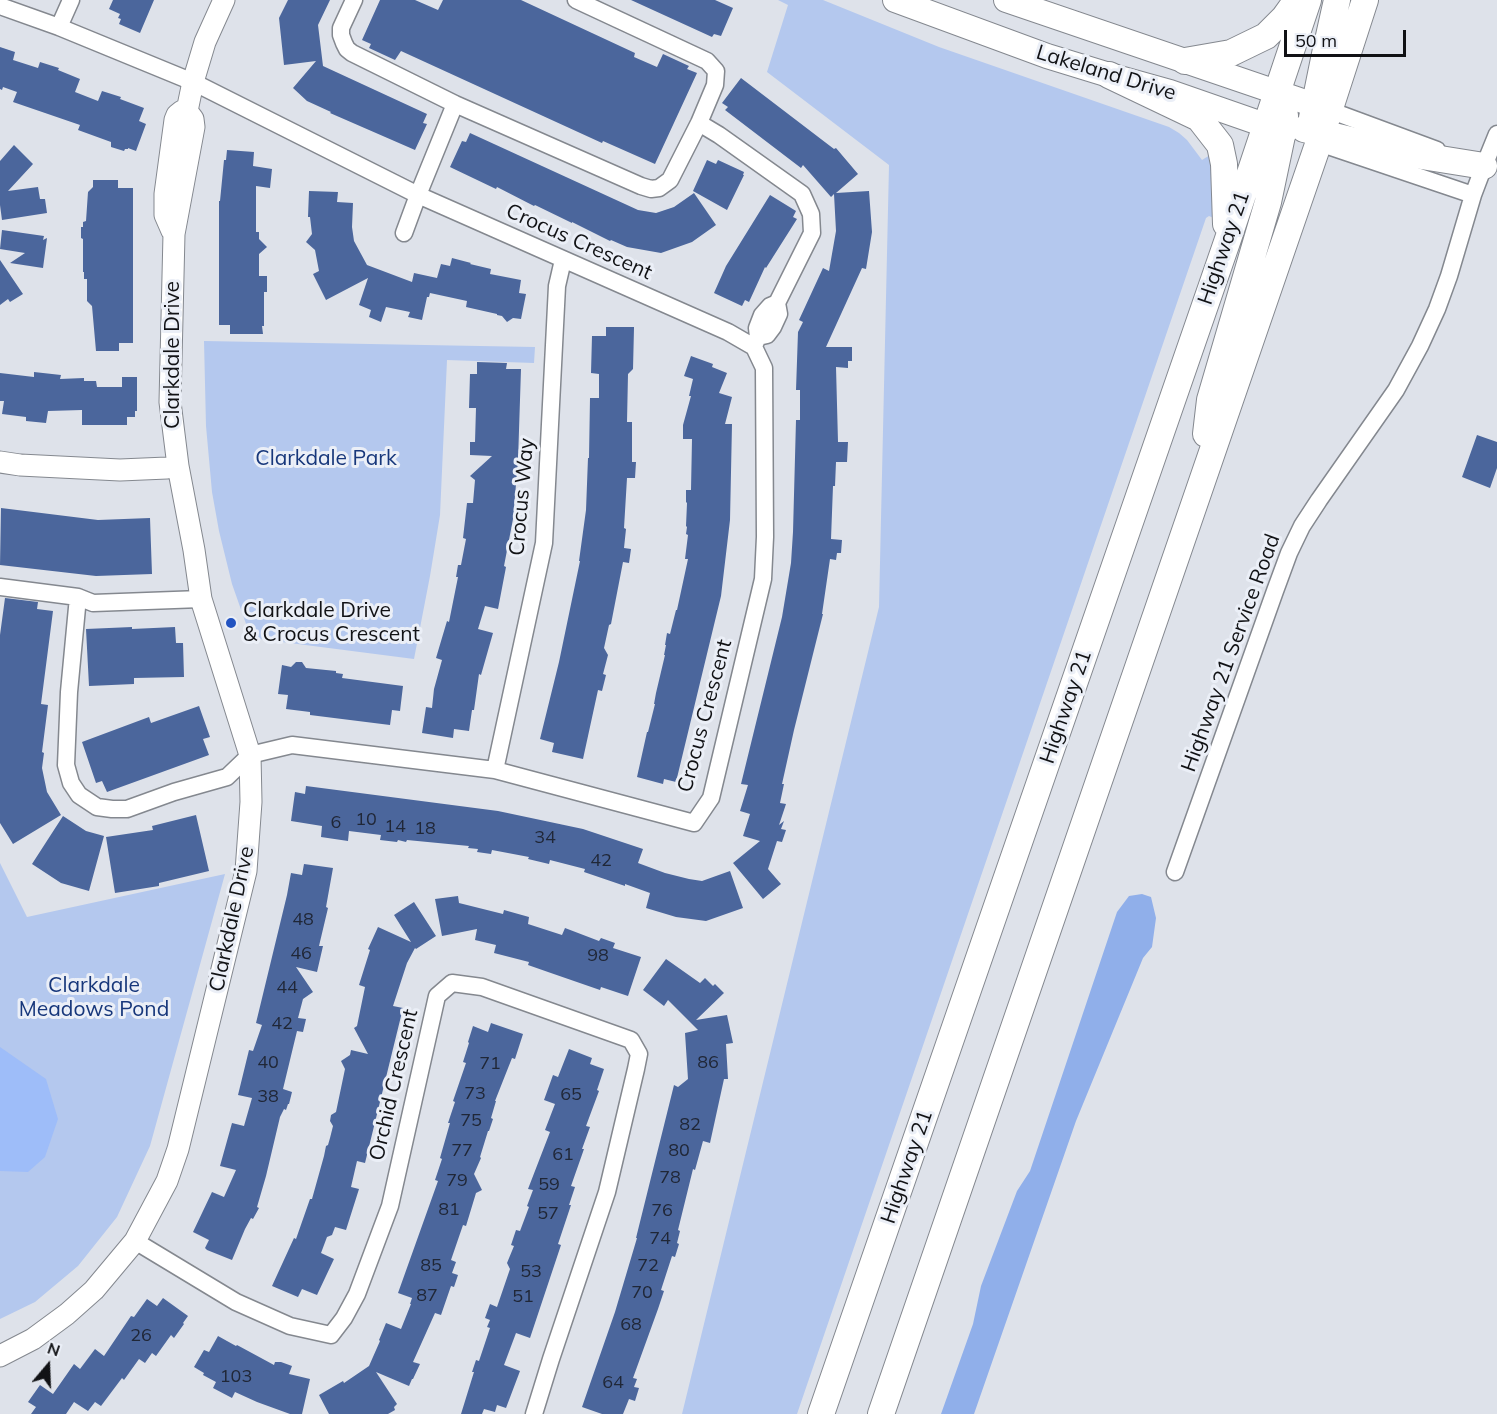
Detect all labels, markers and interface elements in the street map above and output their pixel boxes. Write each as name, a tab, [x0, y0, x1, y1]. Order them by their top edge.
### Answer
scale bar	[1287, 18, 1408, 56]
text: 50 m	[1295, 29, 1337, 52]
street label: Lakeland Drive	[1033, 40, 1179, 106]
street label: Highway 21	[1193, 188, 1255, 308]
street label: Crocus Crescent	[502, 199, 656, 285]
street label: Clarkdale Drive	[160, 281, 186, 429]
street label: Crocus Way	[504, 437, 540, 557]
park label: Clarkdale Park	[255, 446, 397, 472]
street label: Highway 21 Service Road	[1176, 531, 1286, 775]
place label: Clarkdale Drive & Crocus Crescent	[243, 598, 420, 648]
marker: Clarkdale Drive & Crocus Crescent	[224, 616, 238, 630]
street label: Crocus Crescent	[672, 637, 738, 795]
street label: Highway 21	[1035, 647, 1097, 767]
house number: 10	[355, 809, 377, 831]
house number: 6	[331, 812, 341, 834]
house number: 14	[384, 816, 406, 838]
house number: 18	[414, 818, 436, 840]
house number: 34	[534, 827, 556, 849]
street label: Clarkdale Drive	[204, 844, 260, 994]
house number: 42	[590, 850, 612, 872]
house number: 48	[292, 909, 314, 931]
house number: 46	[290, 943, 312, 965]
house number: 98	[587, 945, 609, 967]
park label: Clarkdale Meadows Pond	[19, 973, 169, 1023]
house number: 44	[276, 977, 298, 999]
street label: Orchid Crescent	[364, 1007, 424, 1163]
house number: 42	[271, 1013, 293, 1035]
house number: 40	[257, 1052, 279, 1074]
house number: 86	[697, 1052, 719, 1074]
house number: 71	[479, 1053, 501, 1075]
house number: 73	[464, 1083, 486, 1105]
house number: 65	[560, 1084, 582, 1106]
house number: 38	[257, 1086, 279, 1108]
street label: Highway 21	[876, 1107, 938, 1227]
house number: 75	[460, 1110, 482, 1132]
house number: 82	[679, 1114, 701, 1136]
house number: 77	[451, 1140, 473, 1162]
house number: 80	[668, 1140, 690, 1162]
house number: 61	[552, 1144, 574, 1166]
house number: 78	[659, 1167, 681, 1189]
house number: 79	[446, 1170, 468, 1192]
house number: 59	[538, 1174, 560, 1196]
house number: 81	[438, 1199, 460, 1221]
house number: 76	[651, 1200, 673, 1222]
house number: 57	[537, 1203, 559, 1225]
house number: 74	[649, 1228, 671, 1250]
house number: 85	[420, 1255, 442, 1277]
house number: 72	[637, 1255, 659, 1277]
house number: 53	[520, 1261, 542, 1283]
house number: 70	[631, 1282, 653, 1304]
house number: 87	[416, 1285, 438, 1307]
house number: 51	[512, 1286, 534, 1308]
house number: 68	[620, 1314, 642, 1336]
house number: 26	[130, 1325, 152, 1347]
north arrow	[18, 1336, 78, 1396]
text: N	[45, 1338, 63, 1360]
house number: 103	[220, 1366, 252, 1388]
house number: 64	[602, 1372, 624, 1394]

